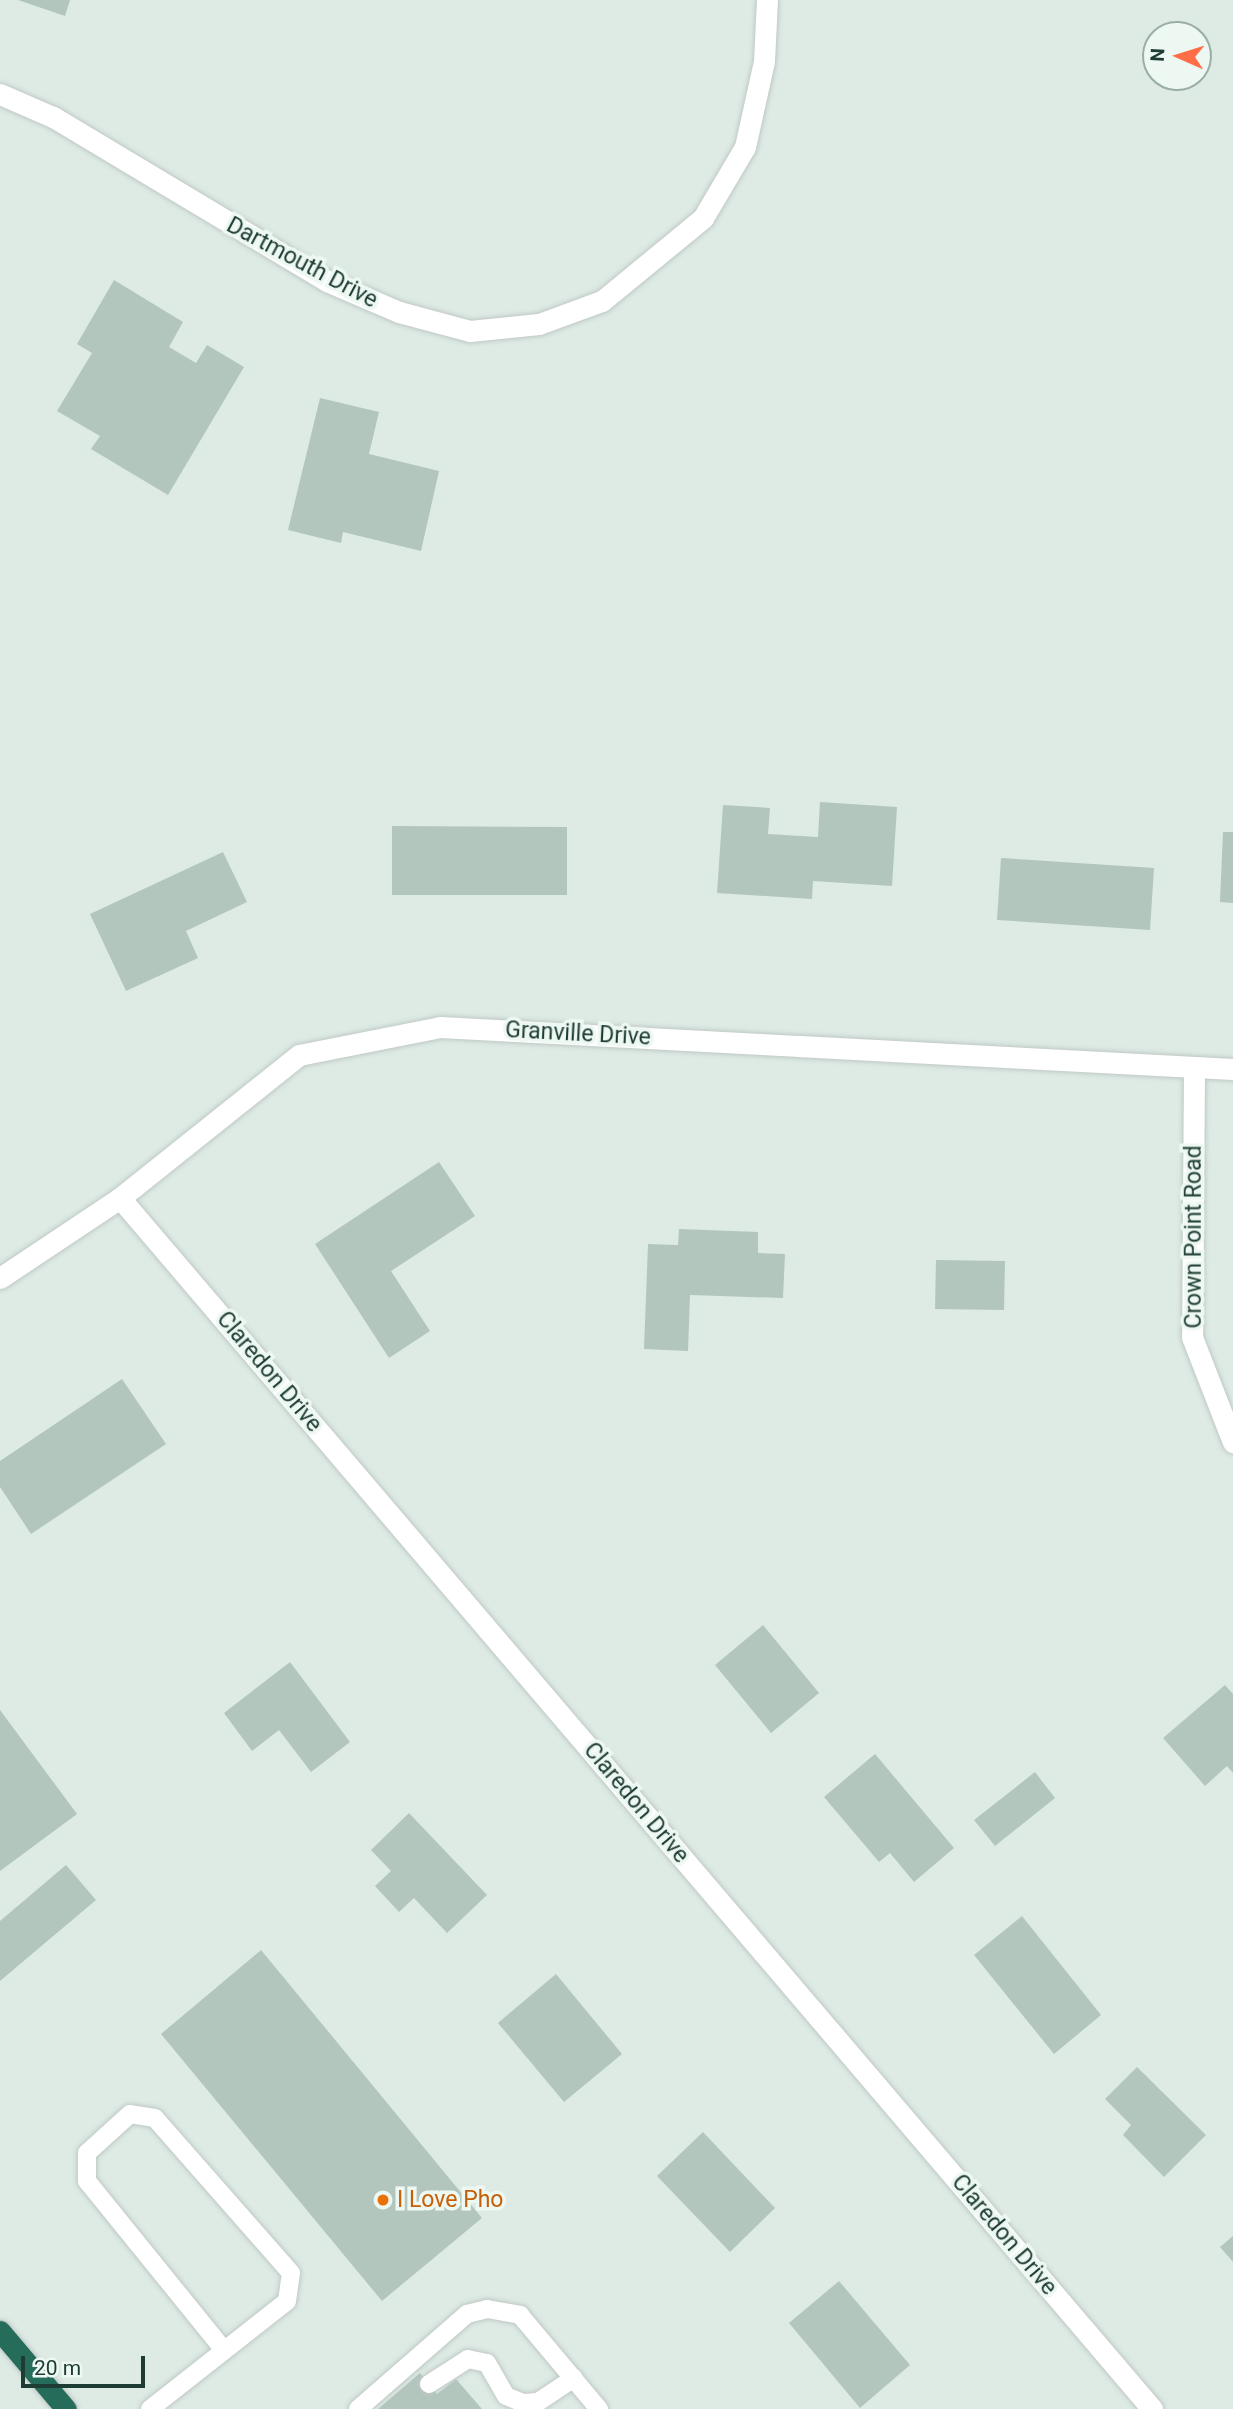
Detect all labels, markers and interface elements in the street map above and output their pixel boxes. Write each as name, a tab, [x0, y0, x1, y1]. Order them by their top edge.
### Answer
north arrow	[1142, 21, 1212, 91]
text: N	[1146, 48, 1169, 62]
street label: Dartmouth Drive	[222, 212, 382, 314]
street label: Granville Drive	[505, 1016, 651, 1052]
street label: Crown Point Road	[1180, 1145, 1208, 1329]
street label: Claredon Drive	[211, 1306, 327, 1438]
street label: Claredon Drive	[578, 1737, 694, 1869]
street label: Claredon Drive	[946, 2169, 1062, 2301]
place label: I Love Pho	[397, 2186, 503, 2214]
marker: I Love Pho	[375, 2192, 391, 2208]
scale bar	[24, 2342, 149, 2386]
text: 20 m	[34, 2356, 81, 2380]

